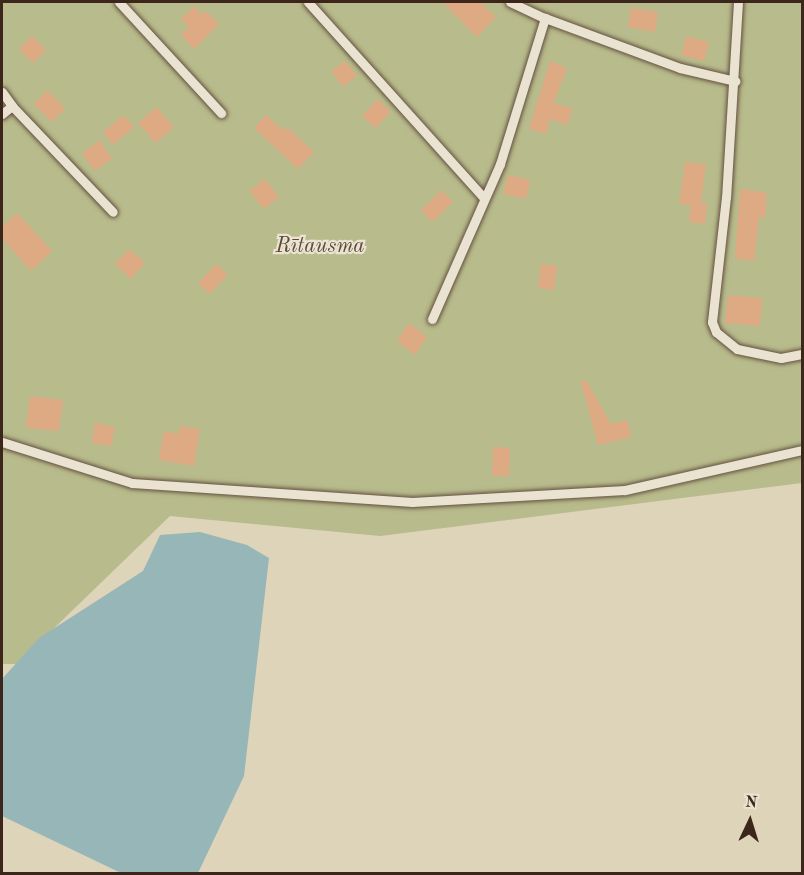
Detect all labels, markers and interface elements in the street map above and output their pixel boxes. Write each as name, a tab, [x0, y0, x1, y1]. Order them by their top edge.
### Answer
park label: Rītausma	[275, 234, 365, 260]
north arrow	[720, 791, 780, 851]
text: N	[745, 795, 758, 811]

